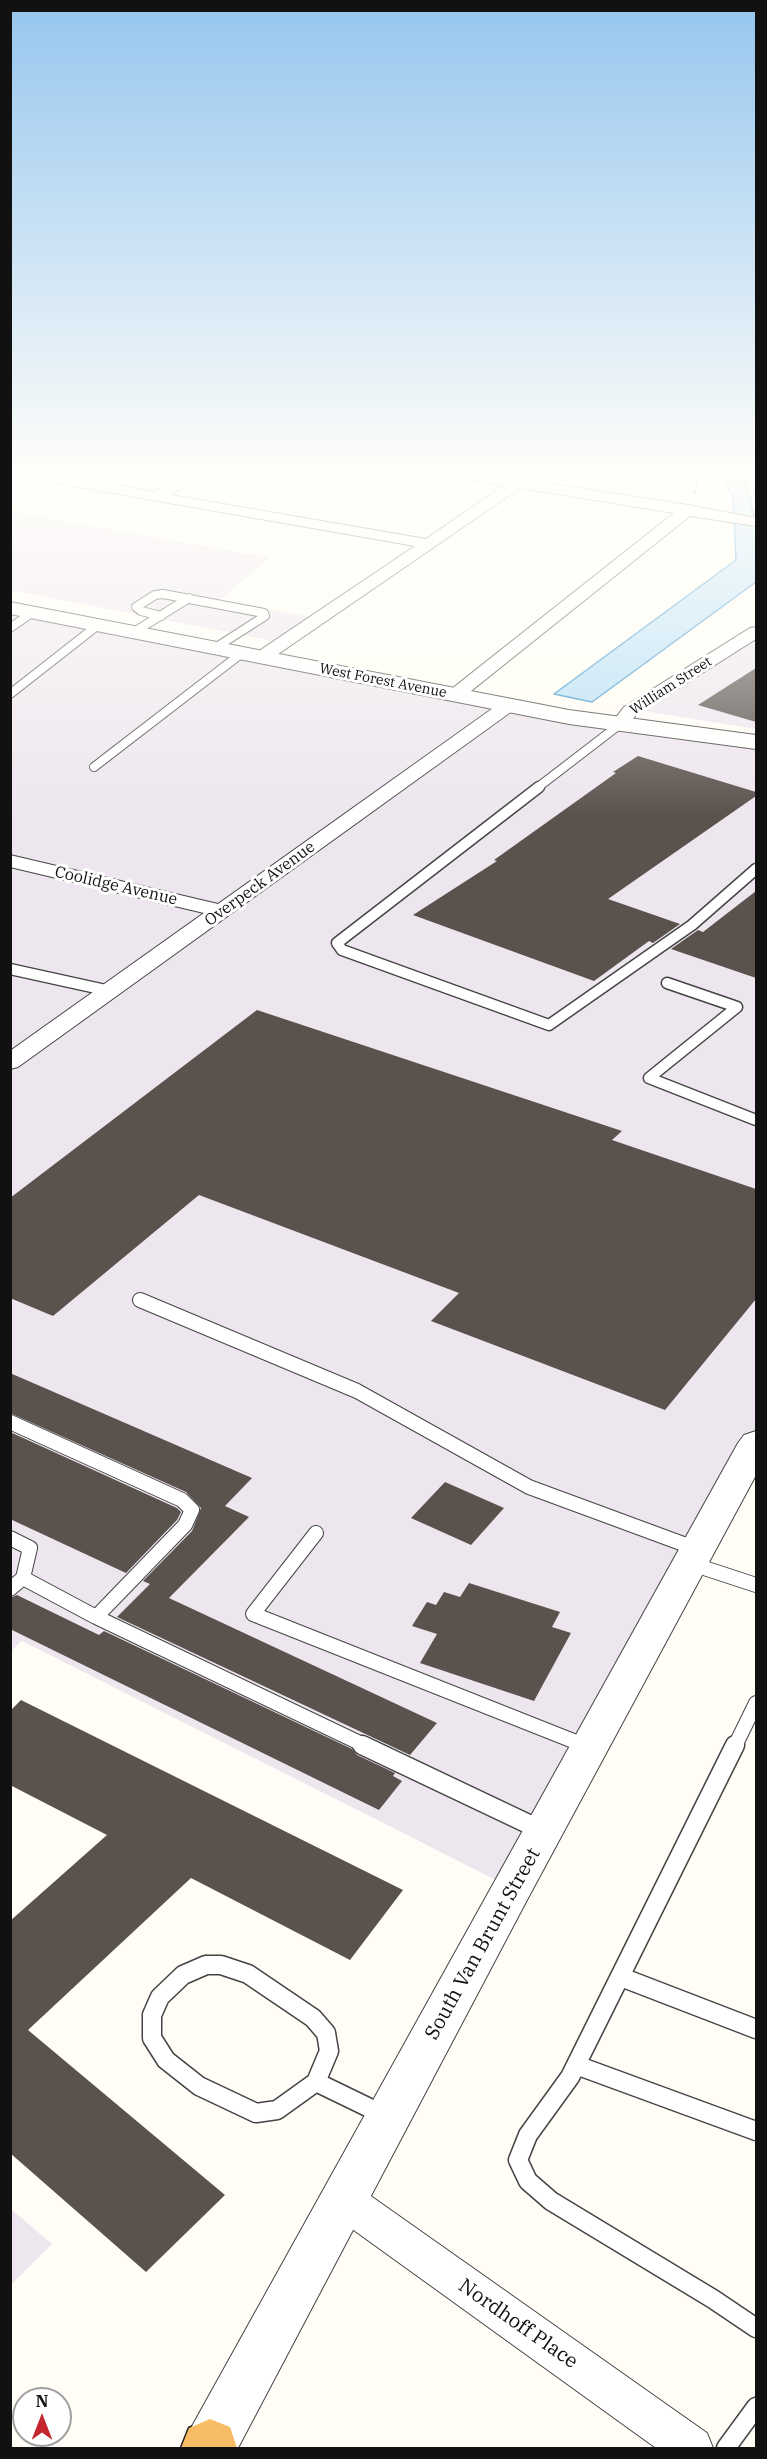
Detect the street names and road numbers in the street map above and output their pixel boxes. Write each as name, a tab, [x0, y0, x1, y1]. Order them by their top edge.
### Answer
street label: William Street	[627, 653, 715, 719]
street label: West Forest Avenue	[318, 660, 448, 702]
street label: Overpeck Avenue	[201, 838, 319, 930]
street label: Coolidge Avenue	[53, 863, 179, 909]
street label: South Van Brunt Street	[420, 1844, 546, 2044]
street label: Nordhoff Place	[454, 2274, 582, 2374]

